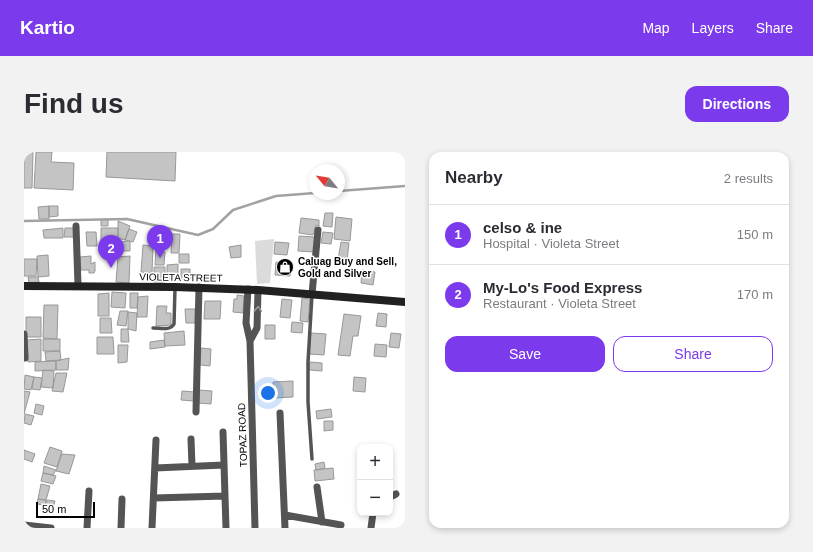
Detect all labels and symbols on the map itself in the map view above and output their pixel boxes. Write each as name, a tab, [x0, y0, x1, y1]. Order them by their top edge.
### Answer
north arrow	[309, 164, 345, 200]
pin: 1	[147, 225, 173, 258]
pin: 2	[98, 235, 124, 268]
place label: Caluag Buy and Sell, Gold and Silver	[298, 256, 397, 279]
shop icon: Caluag Buy and Sell, Gold and Silver	[275, 257, 295, 277]
street label: VIOLETA STREET	[139, 271, 223, 284]
one-way arrow	[253, 306, 262, 312]
your location	[258, 383, 278, 403]
street label: TOPAZ ROAD	[236, 403, 249, 467]
scale bar	[36, 500, 95, 519]

